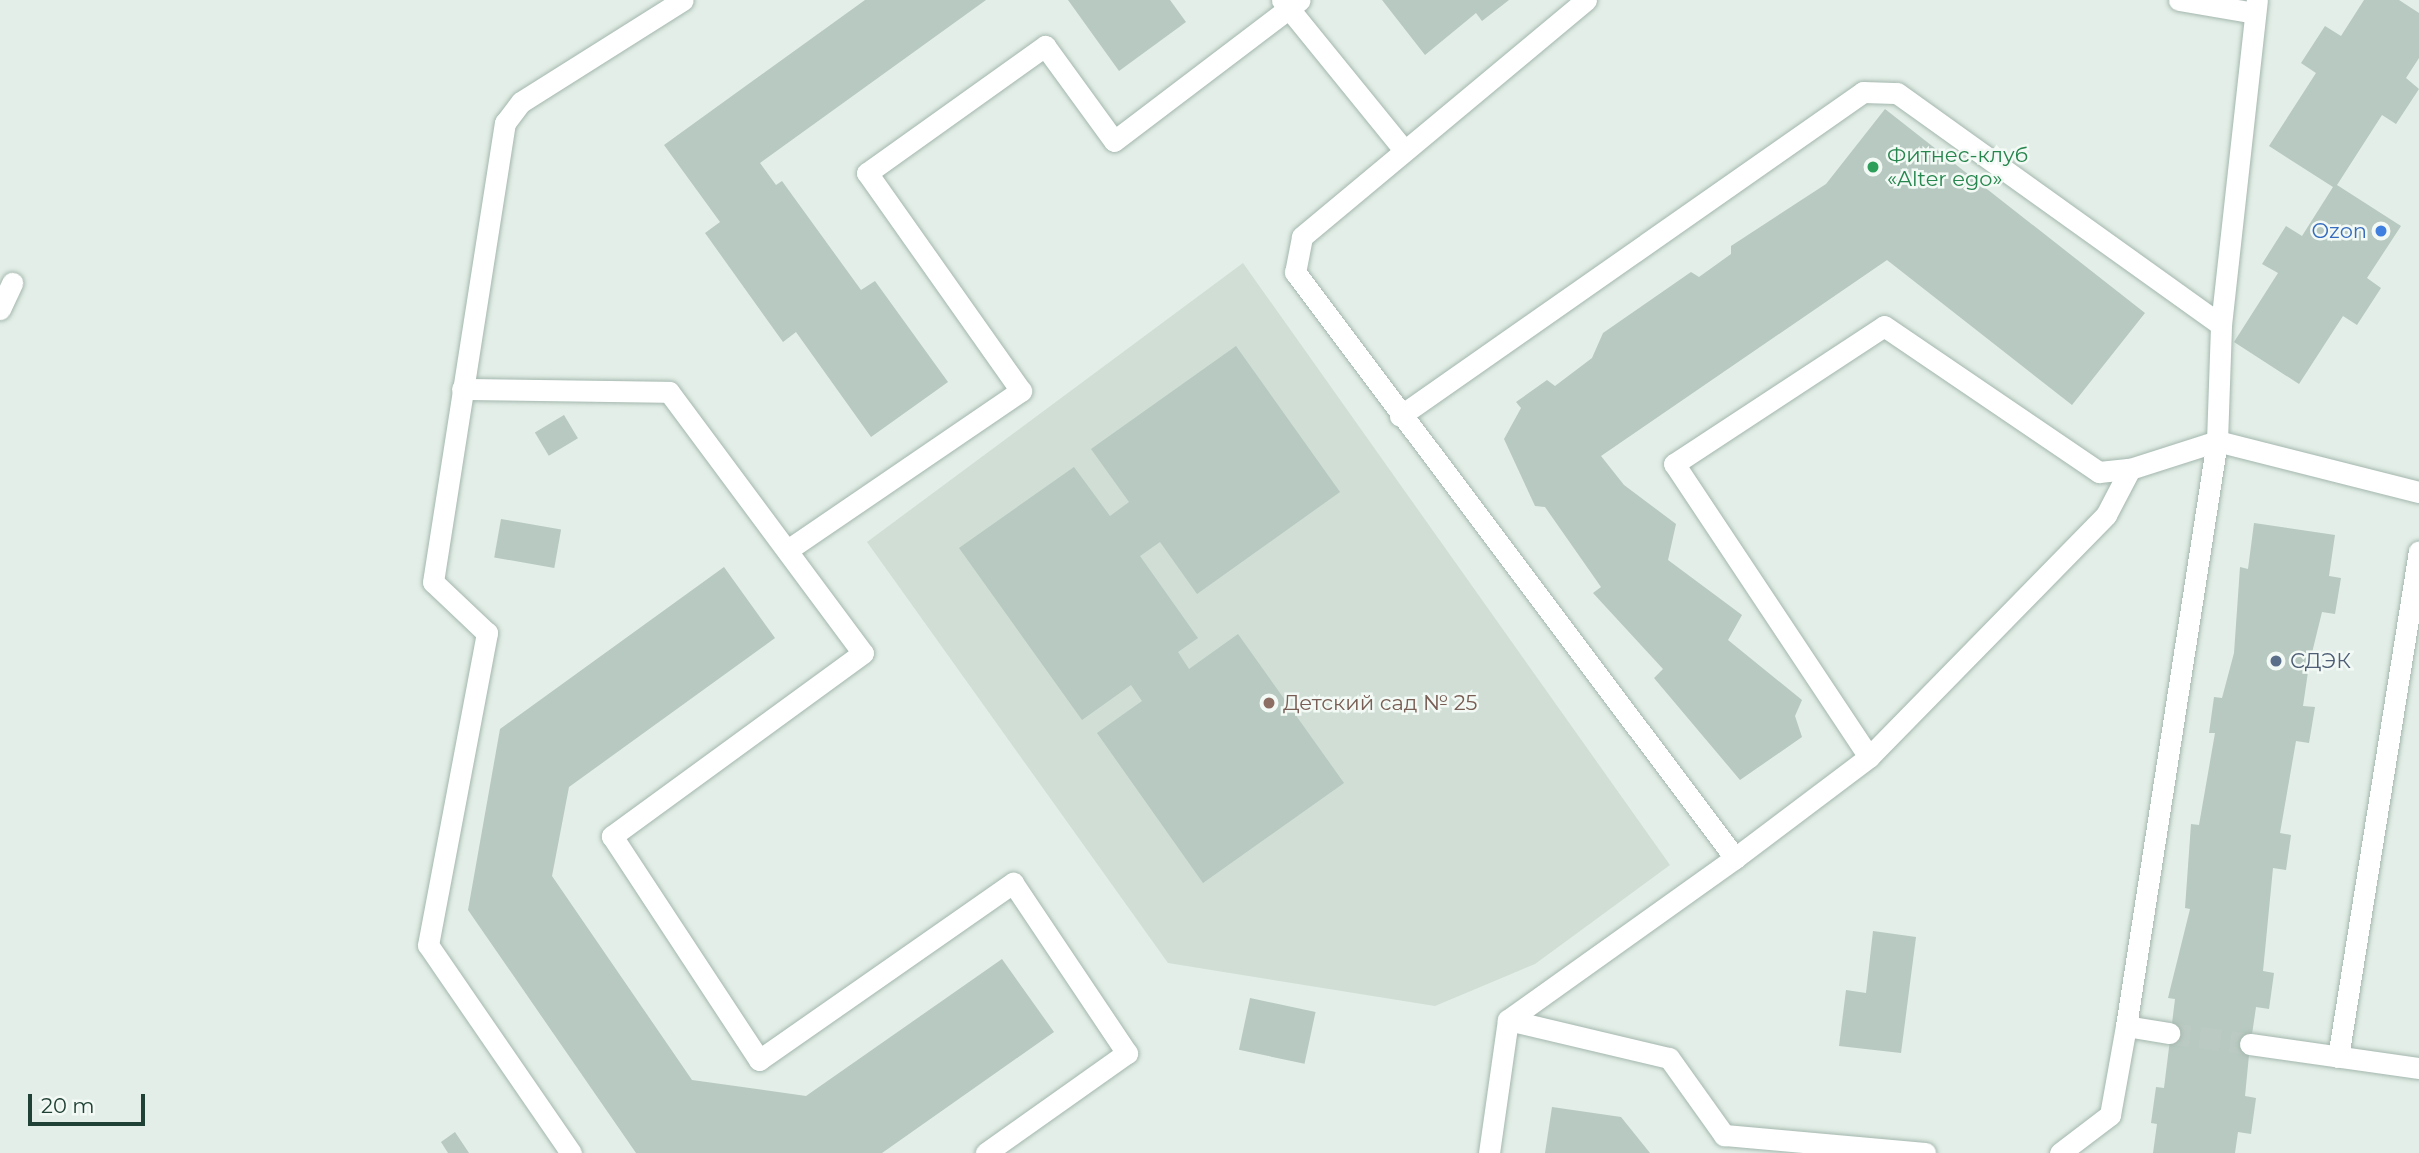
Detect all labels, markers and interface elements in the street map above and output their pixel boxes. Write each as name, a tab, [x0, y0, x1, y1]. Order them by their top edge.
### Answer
place label: Фитнес-клуб «Alter ego»	[1887, 142, 2028, 192]
marker: Фитнес-клуб «Alter ego»	[1865, 159, 1881, 175]
place label: Ozon	[2311, 218, 2367, 244]
marker: Ozon	[2373, 223, 2389, 239]
place label: СДЭК	[2290, 648, 2351, 674]
marker: СДЭК	[2268, 653, 2284, 669]
place label: Детский сад № 25	[1283, 690, 1477, 716]
marker: Детский сад № 25	[1261, 695, 1277, 711]
scale bar	[32, 1080, 149, 1124]
text: 20 m	[41, 1093, 95, 1118]

